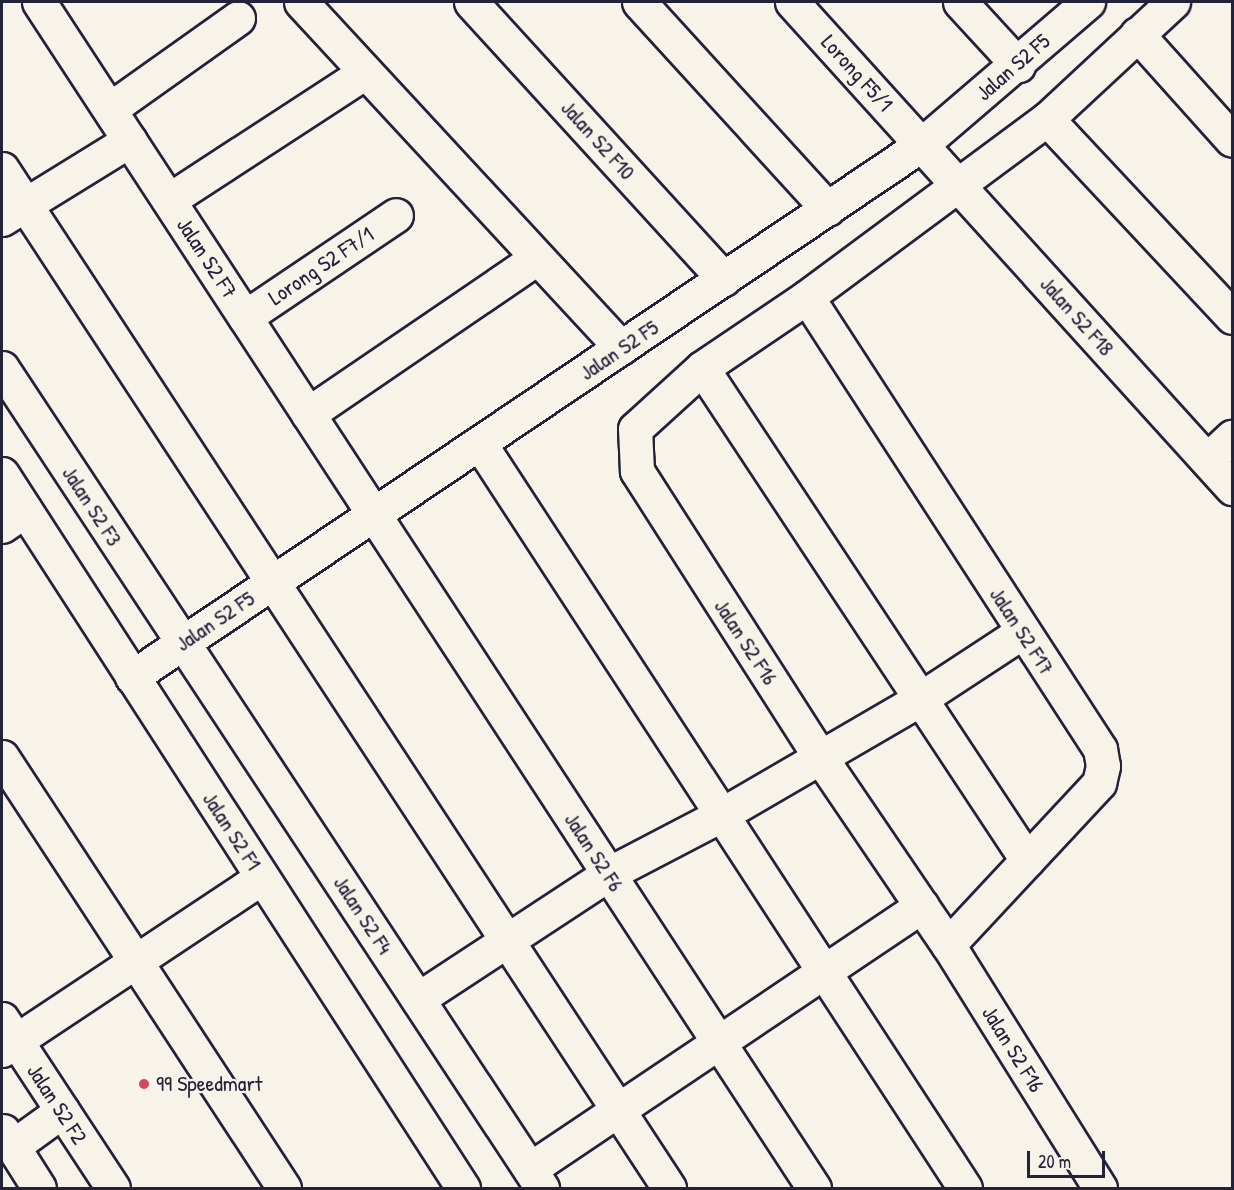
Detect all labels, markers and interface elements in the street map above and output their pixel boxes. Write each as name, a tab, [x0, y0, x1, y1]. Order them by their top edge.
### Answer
street label: Jalan S2 F5	[971, 28, 1055, 106]
street label: Lorong F5/1	[816, 29, 898, 117]
street label: Jalan S2 F10	[555, 95, 641, 185]
street label: Jalan S2 F7	[171, 213, 243, 303]
street label: Lorong S2 F7/1	[263, 221, 379, 311]
street label: Jalan S2 F18	[1035, 271, 1119, 361]
street label: Jalan S2 F5	[575, 314, 663, 386]
street label: Jalan S2 F3	[56, 461, 128, 551]
street label: Jalan S2 F17	[984, 582, 1060, 680]
street label: Jalan S2 F5	[171, 585, 259, 657]
street label: Jalan S2 F16	[709, 594, 783, 690]
street label: Jalan S2 F1	[197, 787, 267, 875]
street label: Jalan S2 F6	[559, 808, 629, 896]
street label: Jalan S2 F4	[328, 871, 398, 959]
street label: Jalan S2 F16	[976, 1001, 1050, 1097]
street label: Jalan S2 F2	[21, 1059, 93, 1149]
place label: 99 Speedmart	[156, 1071, 262, 1097]
marker: 99 Speedmart	[137, 1077, 151, 1091]
scale bar	[1030, 1139, 1108, 1177]
text: 20 m	[1038, 1149, 1071, 1174]

